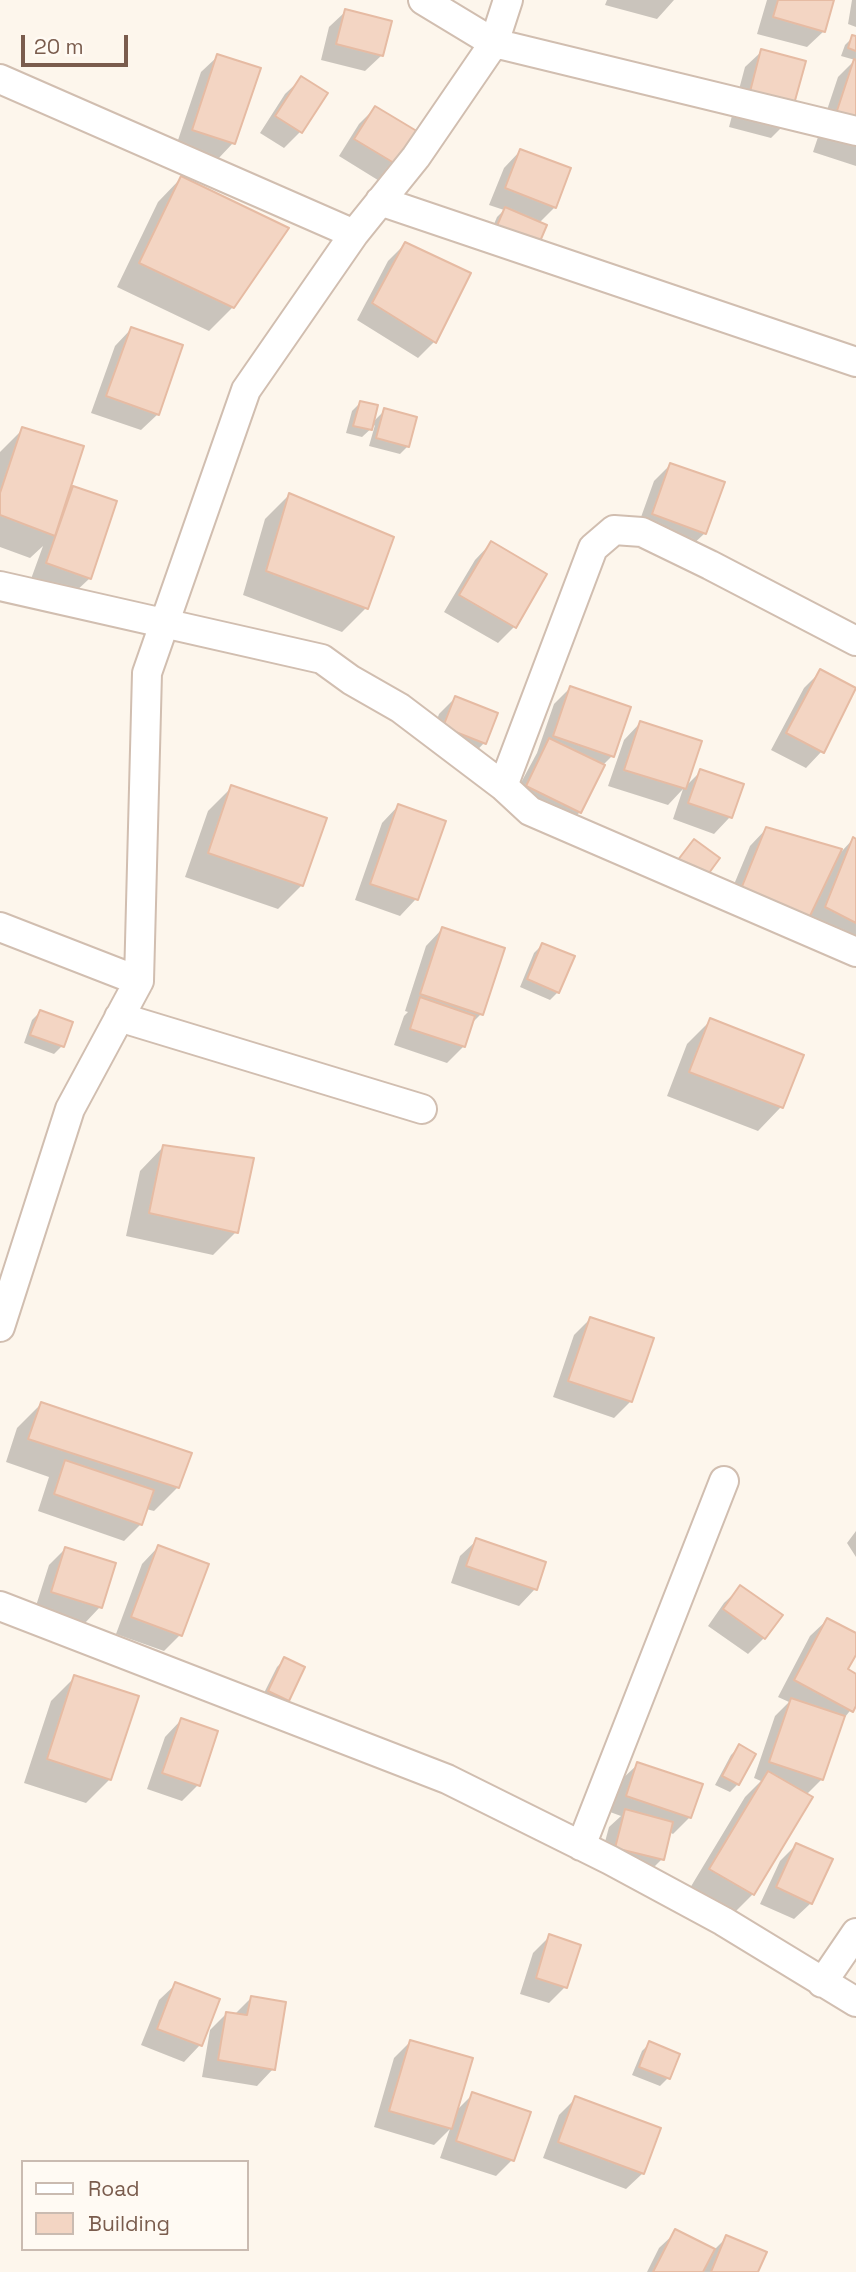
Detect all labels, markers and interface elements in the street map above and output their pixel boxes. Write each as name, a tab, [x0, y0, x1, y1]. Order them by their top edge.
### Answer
scale bar	[24, 21, 131, 65]
text: 20 m	[34, 33, 84, 60]
legend	[21, 2160, 248, 2251]
text: Road	[88, 2175, 140, 2202]
text: Building	[88, 2210, 170, 2237]

